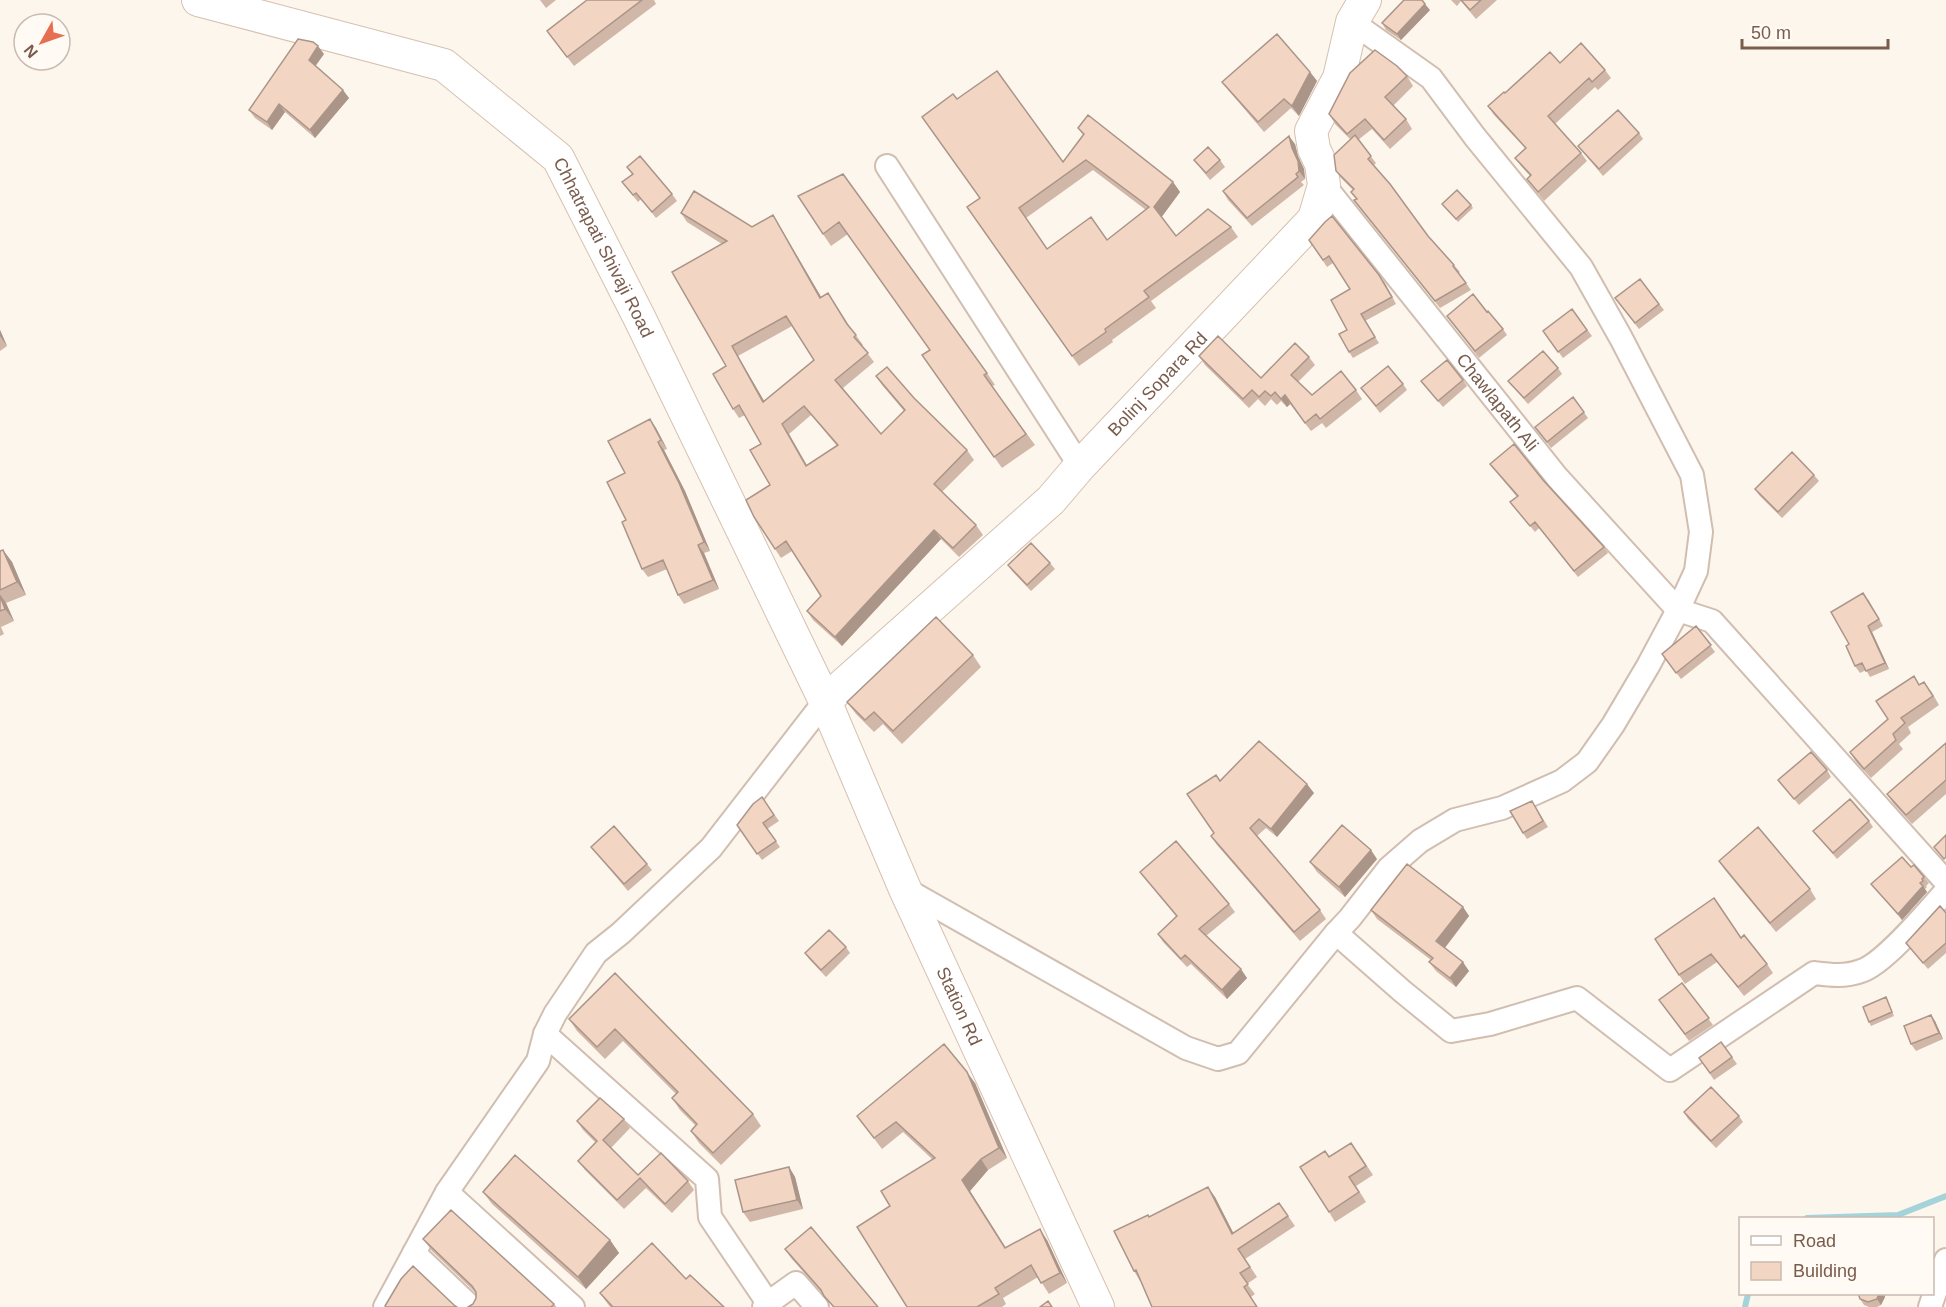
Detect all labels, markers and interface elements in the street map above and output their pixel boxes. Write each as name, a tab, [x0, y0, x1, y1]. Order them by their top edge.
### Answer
north arrow	[12, 12, 72, 72]
scale bar	[1742, 12, 1888, 50]
text: 50 m	[1751, 23, 1791, 43]
text: N	[21, 41, 41, 61]
street label: Chhatrapati Shivaji Road	[549, 154, 657, 341]
street label: Bolinj Sopara Rd	[1104, 328, 1211, 440]
street label: Chawlapath Ali	[1452, 349, 1542, 455]
street label: Station Rd	[932, 964, 986, 1049]
legend	[1739, 1217, 1934, 1295]
text: Road	[1793, 1231, 1836, 1251]
text: Building	[1793, 1261, 1857, 1281]

